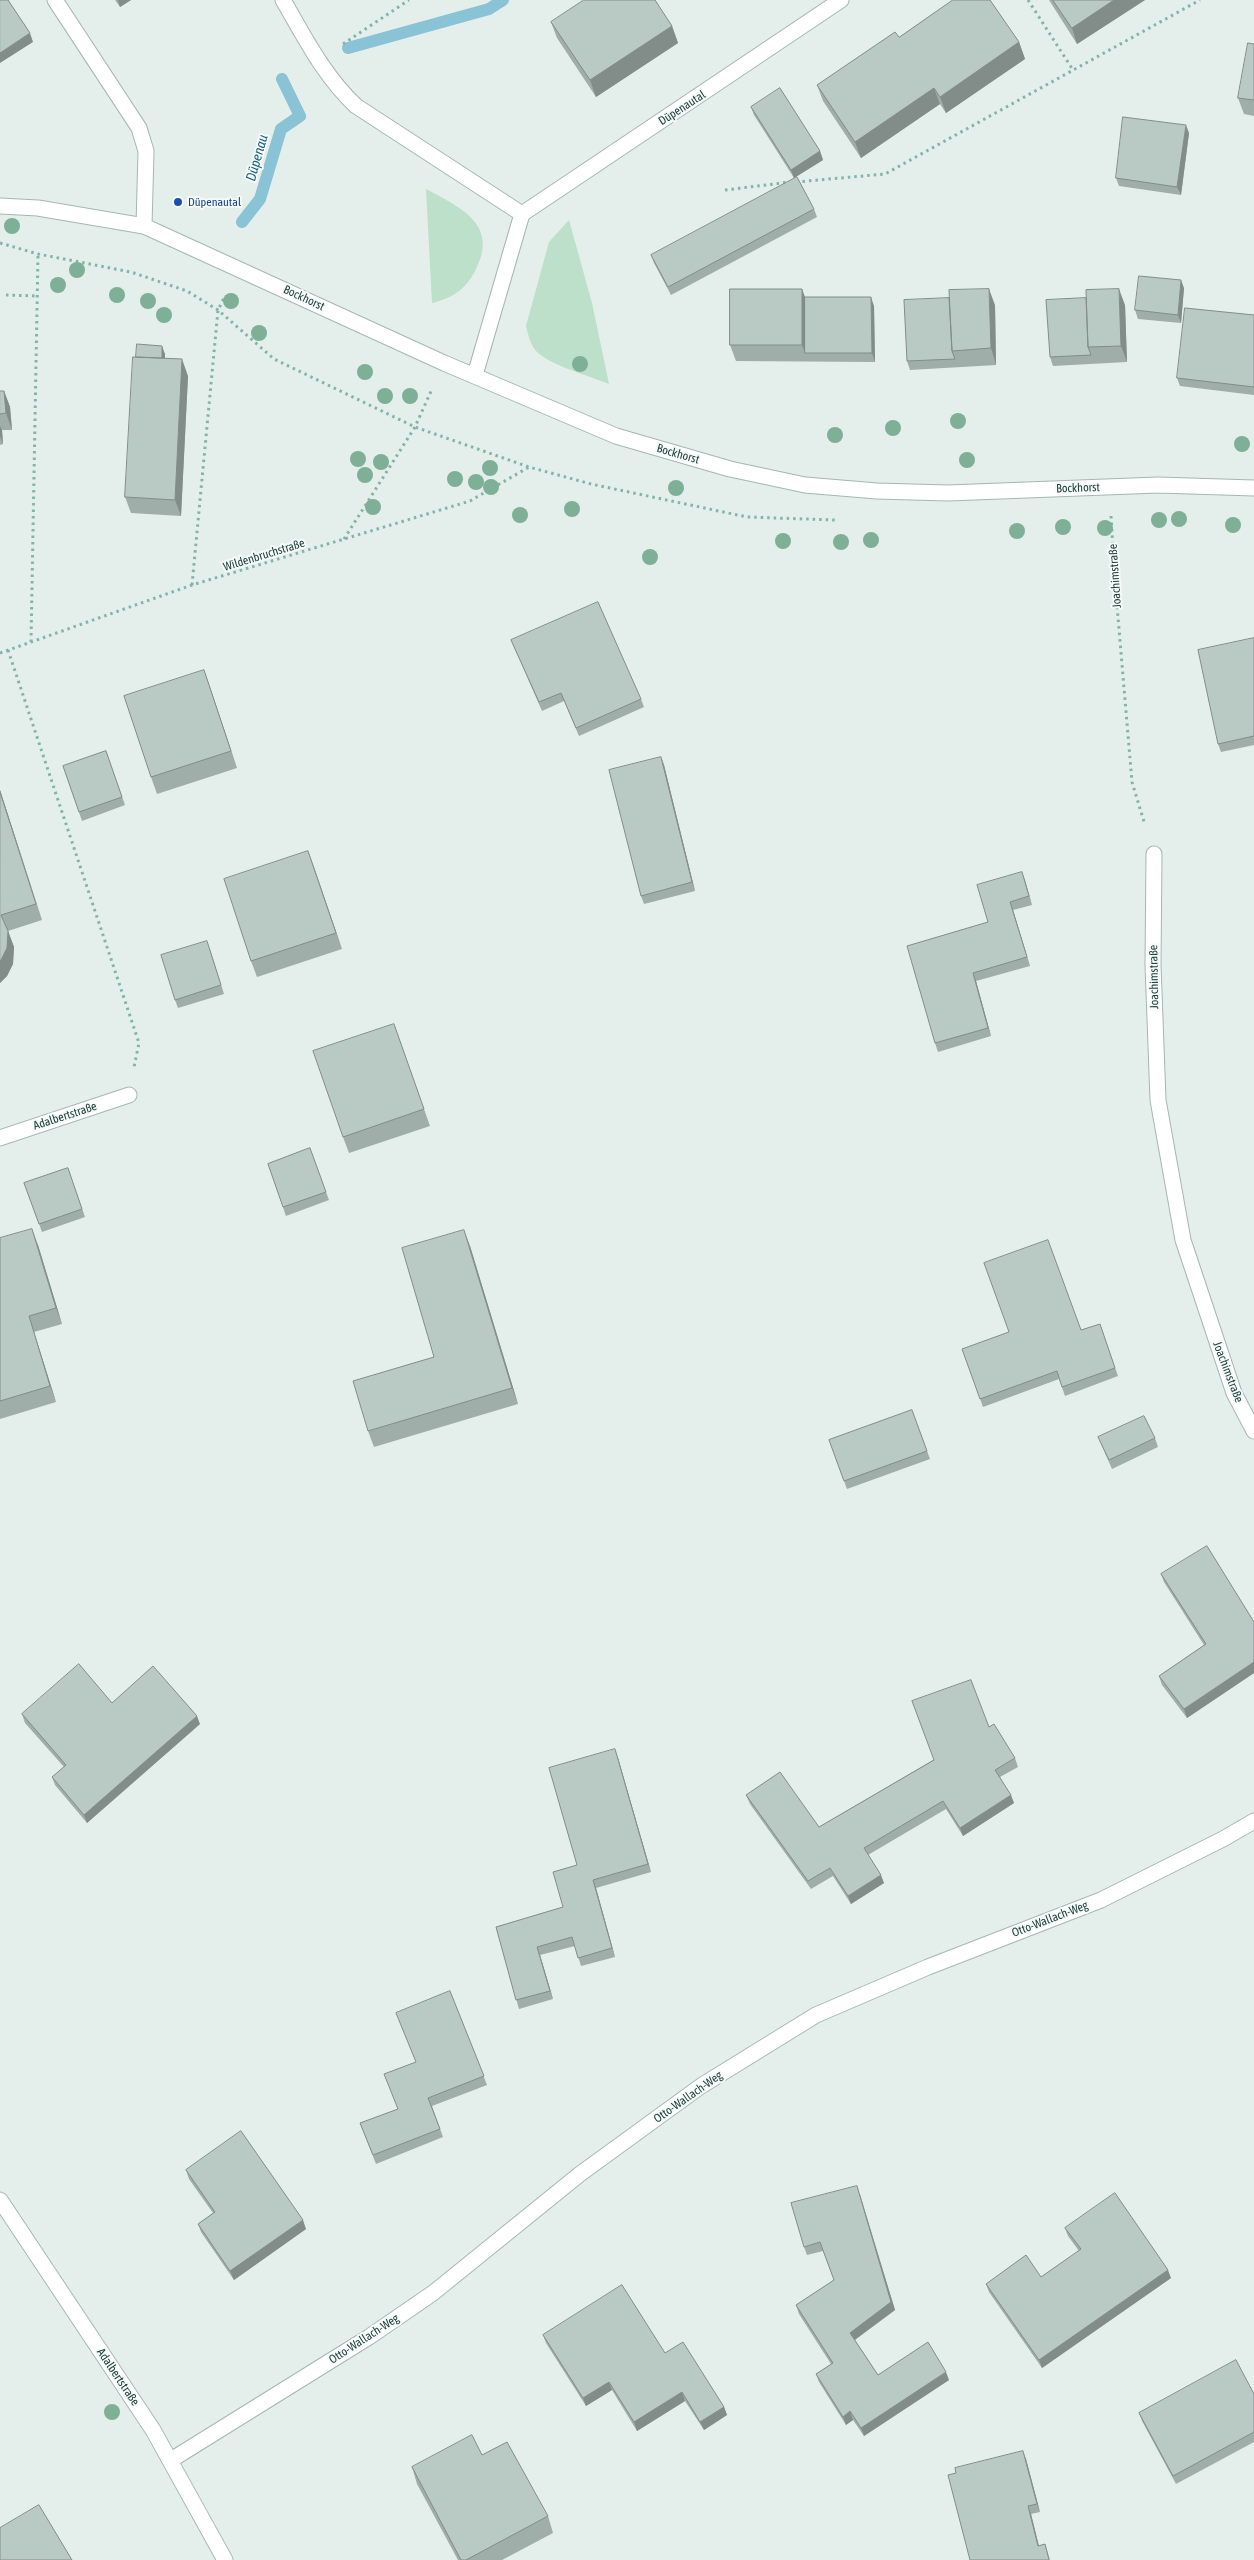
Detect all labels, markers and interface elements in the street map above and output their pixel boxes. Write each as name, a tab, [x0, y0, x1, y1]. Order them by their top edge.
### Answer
street label: Düpenautal	[656, 88, 708, 128]
water label: Düpenau	[242, 133, 272, 183]
place label: Düpenautal	[188, 195, 241, 209]
marker: Düpenautal	[172, 196, 184, 208]
street label: Bockhorst	[281, 282, 327, 314]
street label: Bockhorst	[655, 441, 701, 467]
street label: Bockhorst	[1056, 480, 1100, 496]
street label: Wildenbruchstraße	[222, 536, 306, 574]
street label: Joachimstraße	[1106, 543, 1124, 609]
street label: Joachimstraße	[1146, 945, 1162, 1009]
street label: Adalbertstraße	[31, 1099, 99, 1133]
street label: Joachimstraße	[1210, 1339, 1246, 1405]
street label: Otto-Wallach-Weg	[1010, 1898, 1090, 1940]
street label: Otto-Wallach-Weg	[651, 2068, 725, 2126]
street label: Otto-Wallach-Weg	[326, 2311, 402, 2367]
street label: Adalbertstraße	[94, 2346, 142, 2408]

